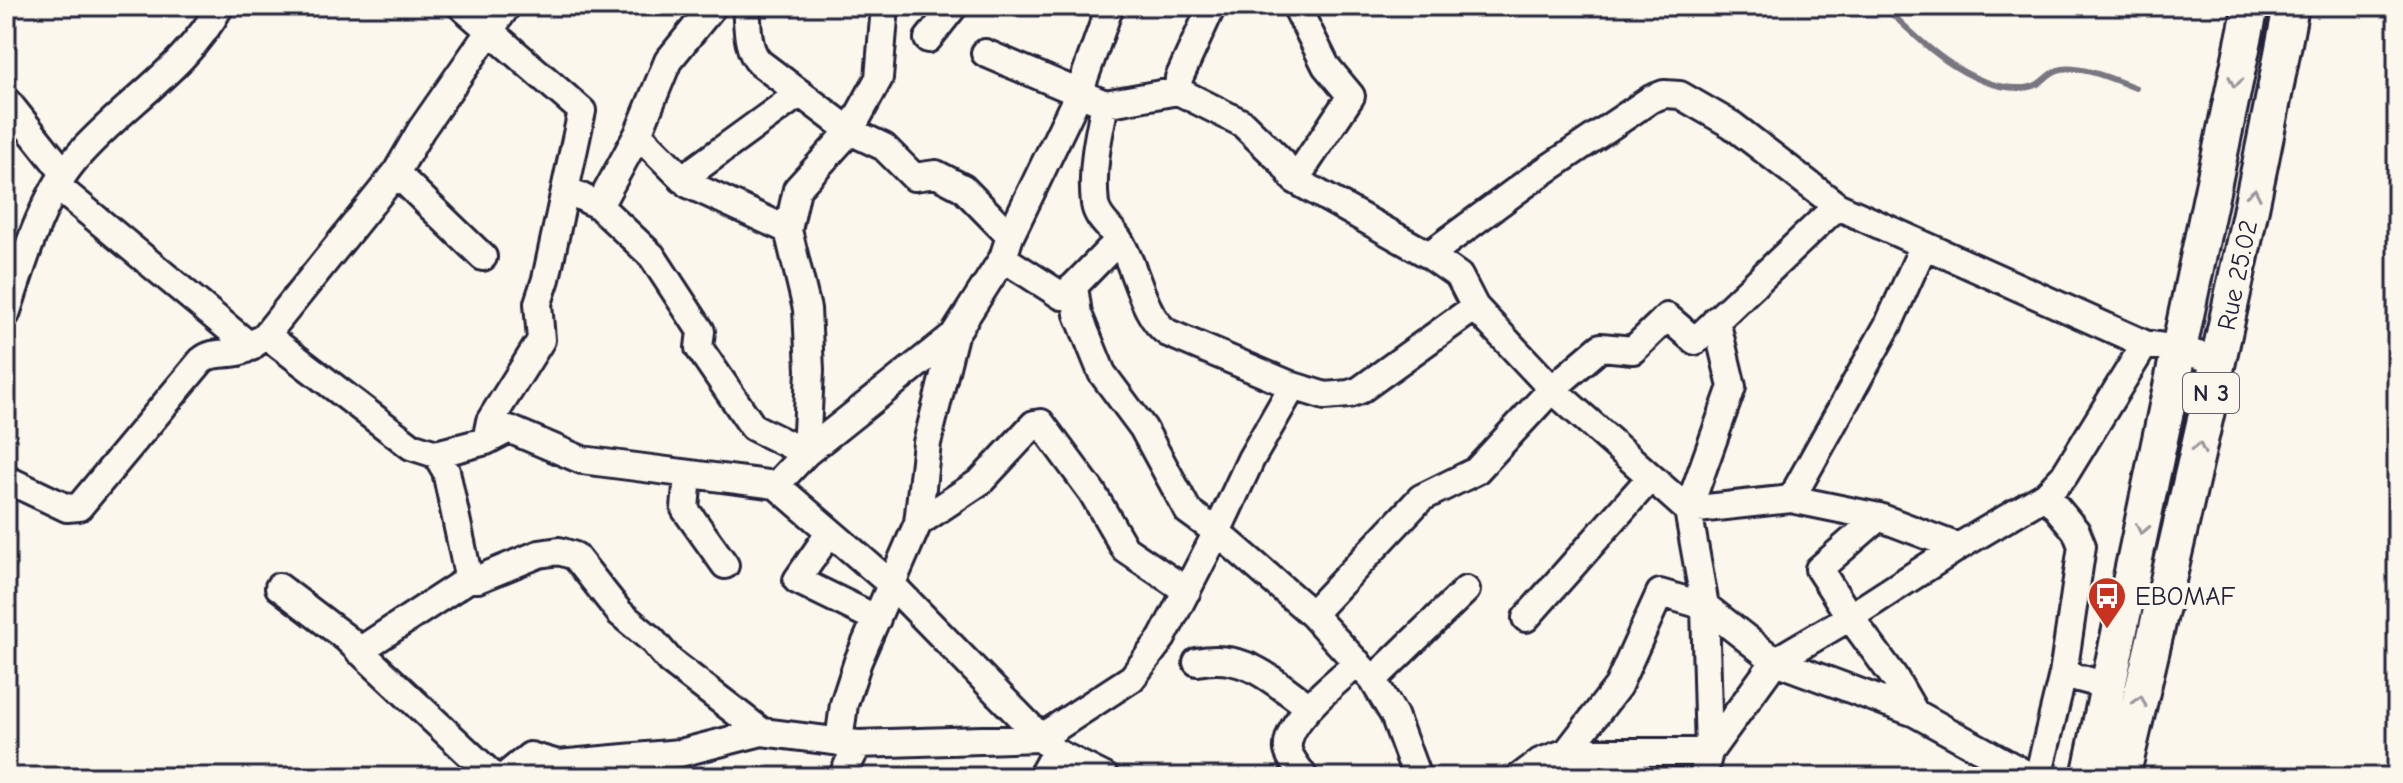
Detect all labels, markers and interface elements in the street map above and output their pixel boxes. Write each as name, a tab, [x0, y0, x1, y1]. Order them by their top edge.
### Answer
one-way arrow	[2227, 76, 2244, 89]
one-way arrow	[2245, 188, 2262, 201]
street label: Rue 25.02	[2212, 218, 2264, 333]
road number: N 3	[2183, 373, 2239, 413]
one-way arrow	[2190, 442, 2207, 455]
one-way arrow	[2134, 522, 2151, 535]
bus stop icon: EBOMAF	[2086, 575, 2128, 630]
place label: EBOMAF	[2135, 582, 2235, 612]
one-way arrow	[2130, 695, 2147, 708]

